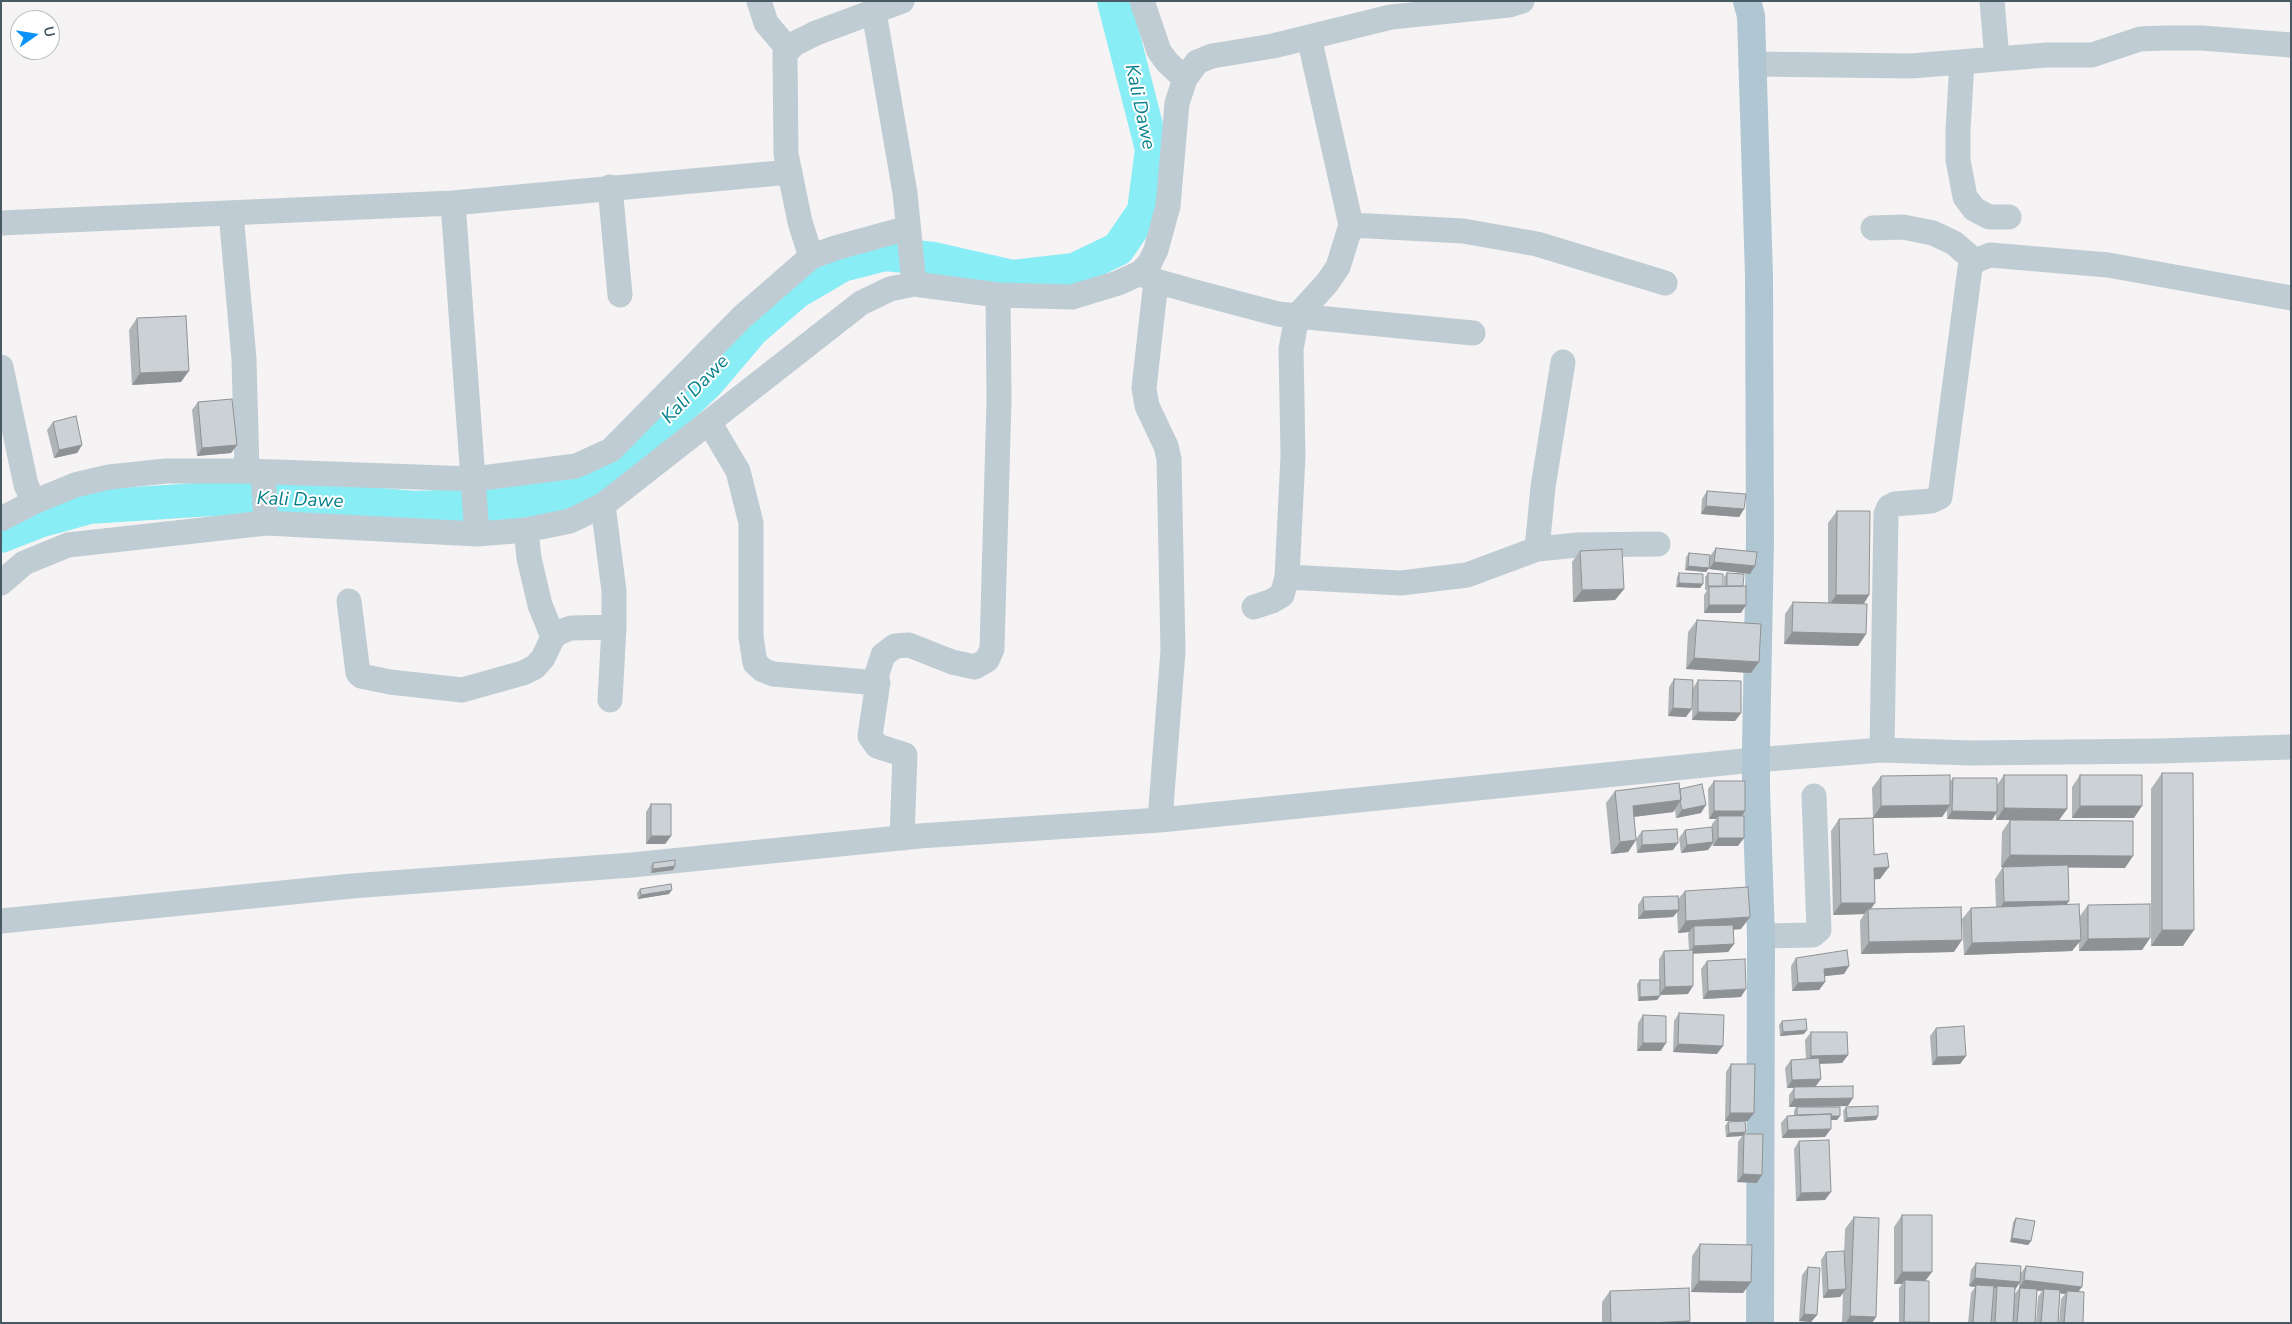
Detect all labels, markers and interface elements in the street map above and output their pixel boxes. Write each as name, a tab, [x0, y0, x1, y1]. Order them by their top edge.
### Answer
north arrow	[10, 10, 60, 60]
text: U	[39, 25, 60, 39]
water label: Kali Dawe	[1119, 62, 1159, 152]
water label: Kali Dawe	[658, 351, 734, 429]
water label: Kali Dawe	[256, 488, 344, 514]

